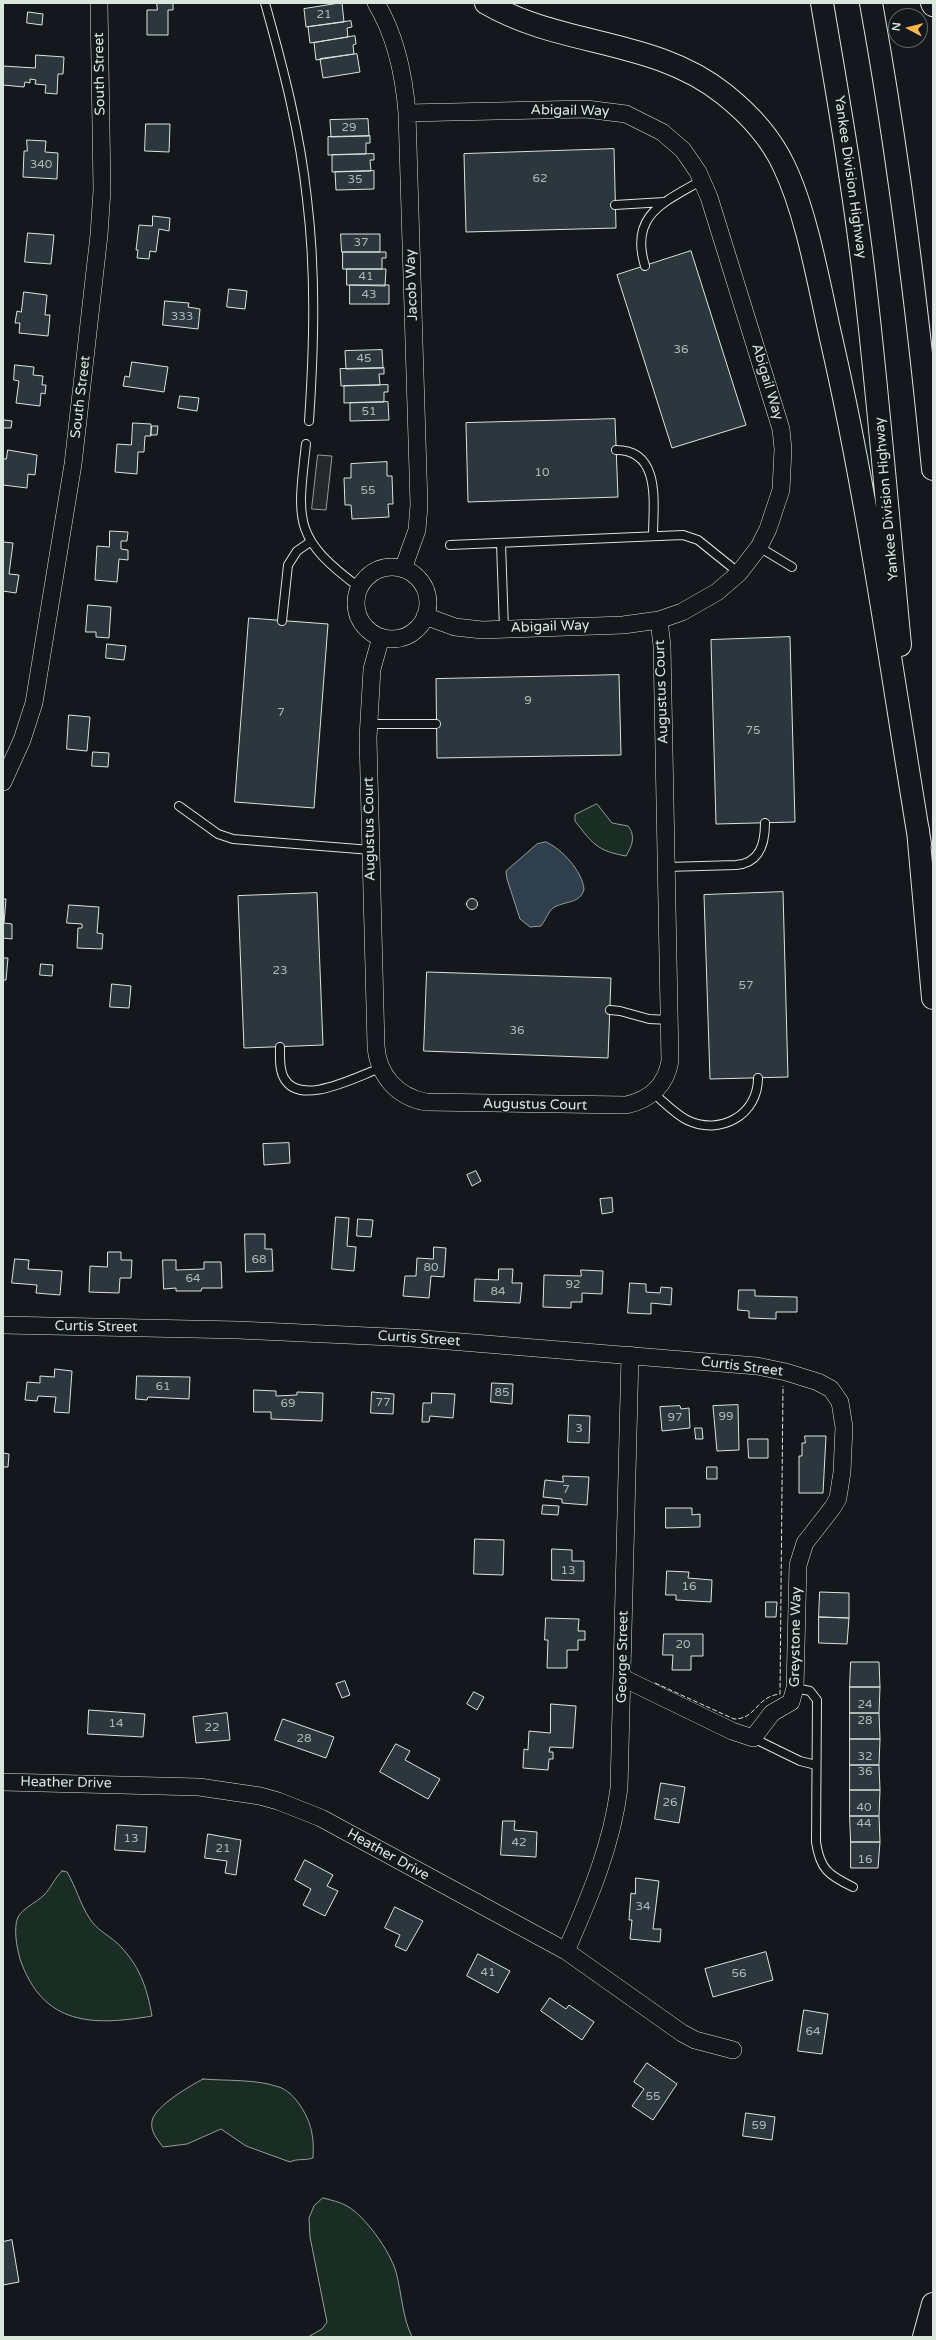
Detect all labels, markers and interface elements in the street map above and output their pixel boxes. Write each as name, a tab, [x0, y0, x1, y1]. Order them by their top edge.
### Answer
house number: 21	[316, 8, 332, 22]
north arrow	[888, 8, 928, 48]
text: N	[890, 21, 904, 32]
street label: South Street	[91, 32, 109, 116]
street label: Yankee Division Highway	[830, 94, 870, 260]
street label: Abigail Way	[530, 102, 610, 120]
house number: 29	[341, 121, 357, 135]
house number: 340	[30, 158, 52, 172]
house number: 62	[532, 172, 548, 186]
house number: 35	[347, 173, 363, 187]
house number: 37	[353, 236, 369, 250]
street label: Jacob Way	[402, 249, 422, 321]
house number: 41	[358, 270, 374, 284]
house number: 43	[361, 288, 377, 302]
house number: 333	[171, 310, 193, 324]
street label: Abigail Way	[747, 342, 787, 422]
house number: 36	[673, 343, 689, 357]
house number: 45	[356, 352, 372, 366]
street label: South Street	[68, 355, 94, 439]
house number: 51	[361, 405, 377, 419]
street label: Yankee Division Highway	[871, 416, 903, 582]
house number: 10	[534, 466, 550, 480]
house number: 55	[360, 484, 376, 498]
street label: Abigail Way	[510, 617, 590, 637]
street label: Augustus Court	[652, 640, 672, 744]
house number: 9	[524, 694, 532, 708]
house number: 7	[277, 706, 285, 720]
house number: 75	[745, 724, 761, 738]
street label: Augustus Court	[361, 777, 379, 881]
house number: 23	[272, 964, 288, 978]
house number: 57	[738, 979, 754, 993]
house number: 36	[509, 1024, 525, 1038]
street label: Augustus Court	[483, 1096, 587, 1114]
house number: 68	[251, 1253, 267, 1267]
house number: 80	[423, 1261, 439, 1275]
house number: 64	[185, 1272, 201, 1286]
house number: 92	[565, 1278, 581, 1292]
house number: 84	[490, 1285, 506, 1299]
street label: Curtis Street	[55, 1318, 137, 1336]
street label: Curtis Street	[377, 1328, 461, 1350]
street label: Curtis Street	[700, 1354, 784, 1380]
house number: 61	[155, 1380, 171, 1394]
house number: 85	[494, 1386, 510, 1400]
house number: 77	[375, 1396, 391, 1410]
house number: 69	[280, 1397, 296, 1411]
house number: 99	[718, 1410, 734, 1424]
house number: 97	[667, 1411, 683, 1425]
house number: 3	[575, 1422, 583, 1436]
house number: 7	[562, 1483, 570, 1497]
house number: 13	[560, 1564, 576, 1578]
house number: 16	[681, 1580, 697, 1594]
street label: Greystone Way	[787, 1587, 805, 1687]
street label: George Street	[614, 1611, 632, 1703]
house number: 20	[675, 1638, 691, 1652]
house number: 24	[857, 1698, 873, 1712]
house number: 28	[857, 1714, 873, 1728]
house number: 14	[108, 1717, 124, 1731]
house number: 22	[204, 1721, 220, 1735]
house number: 28	[296, 1732, 312, 1746]
house number: 32	[857, 1750, 873, 1764]
house number: 36	[857, 1765, 873, 1779]
street label: Heather Drive	[20, 1774, 112, 1792]
house number: 26	[662, 1796, 678, 1810]
house number: 40	[856, 1801, 872, 1815]
house number: 44	[856, 1817, 872, 1831]
street label: Heather Drive	[344, 1826, 432, 1884]
house number: 13	[123, 1832, 139, 1846]
house number: 42	[511, 1836, 527, 1850]
house number: 21	[215, 1842, 231, 1856]
house number: 16	[857, 1853, 873, 1867]
house number: 34	[635, 1900, 651, 1914]
house number: 41	[480, 1966, 496, 1980]
house number: 56	[731, 1967, 747, 1981]
house number: 64	[805, 2025, 821, 2039]
house number: 55	[645, 2090, 661, 2104]
house number: 59	[751, 2119, 767, 2133]

